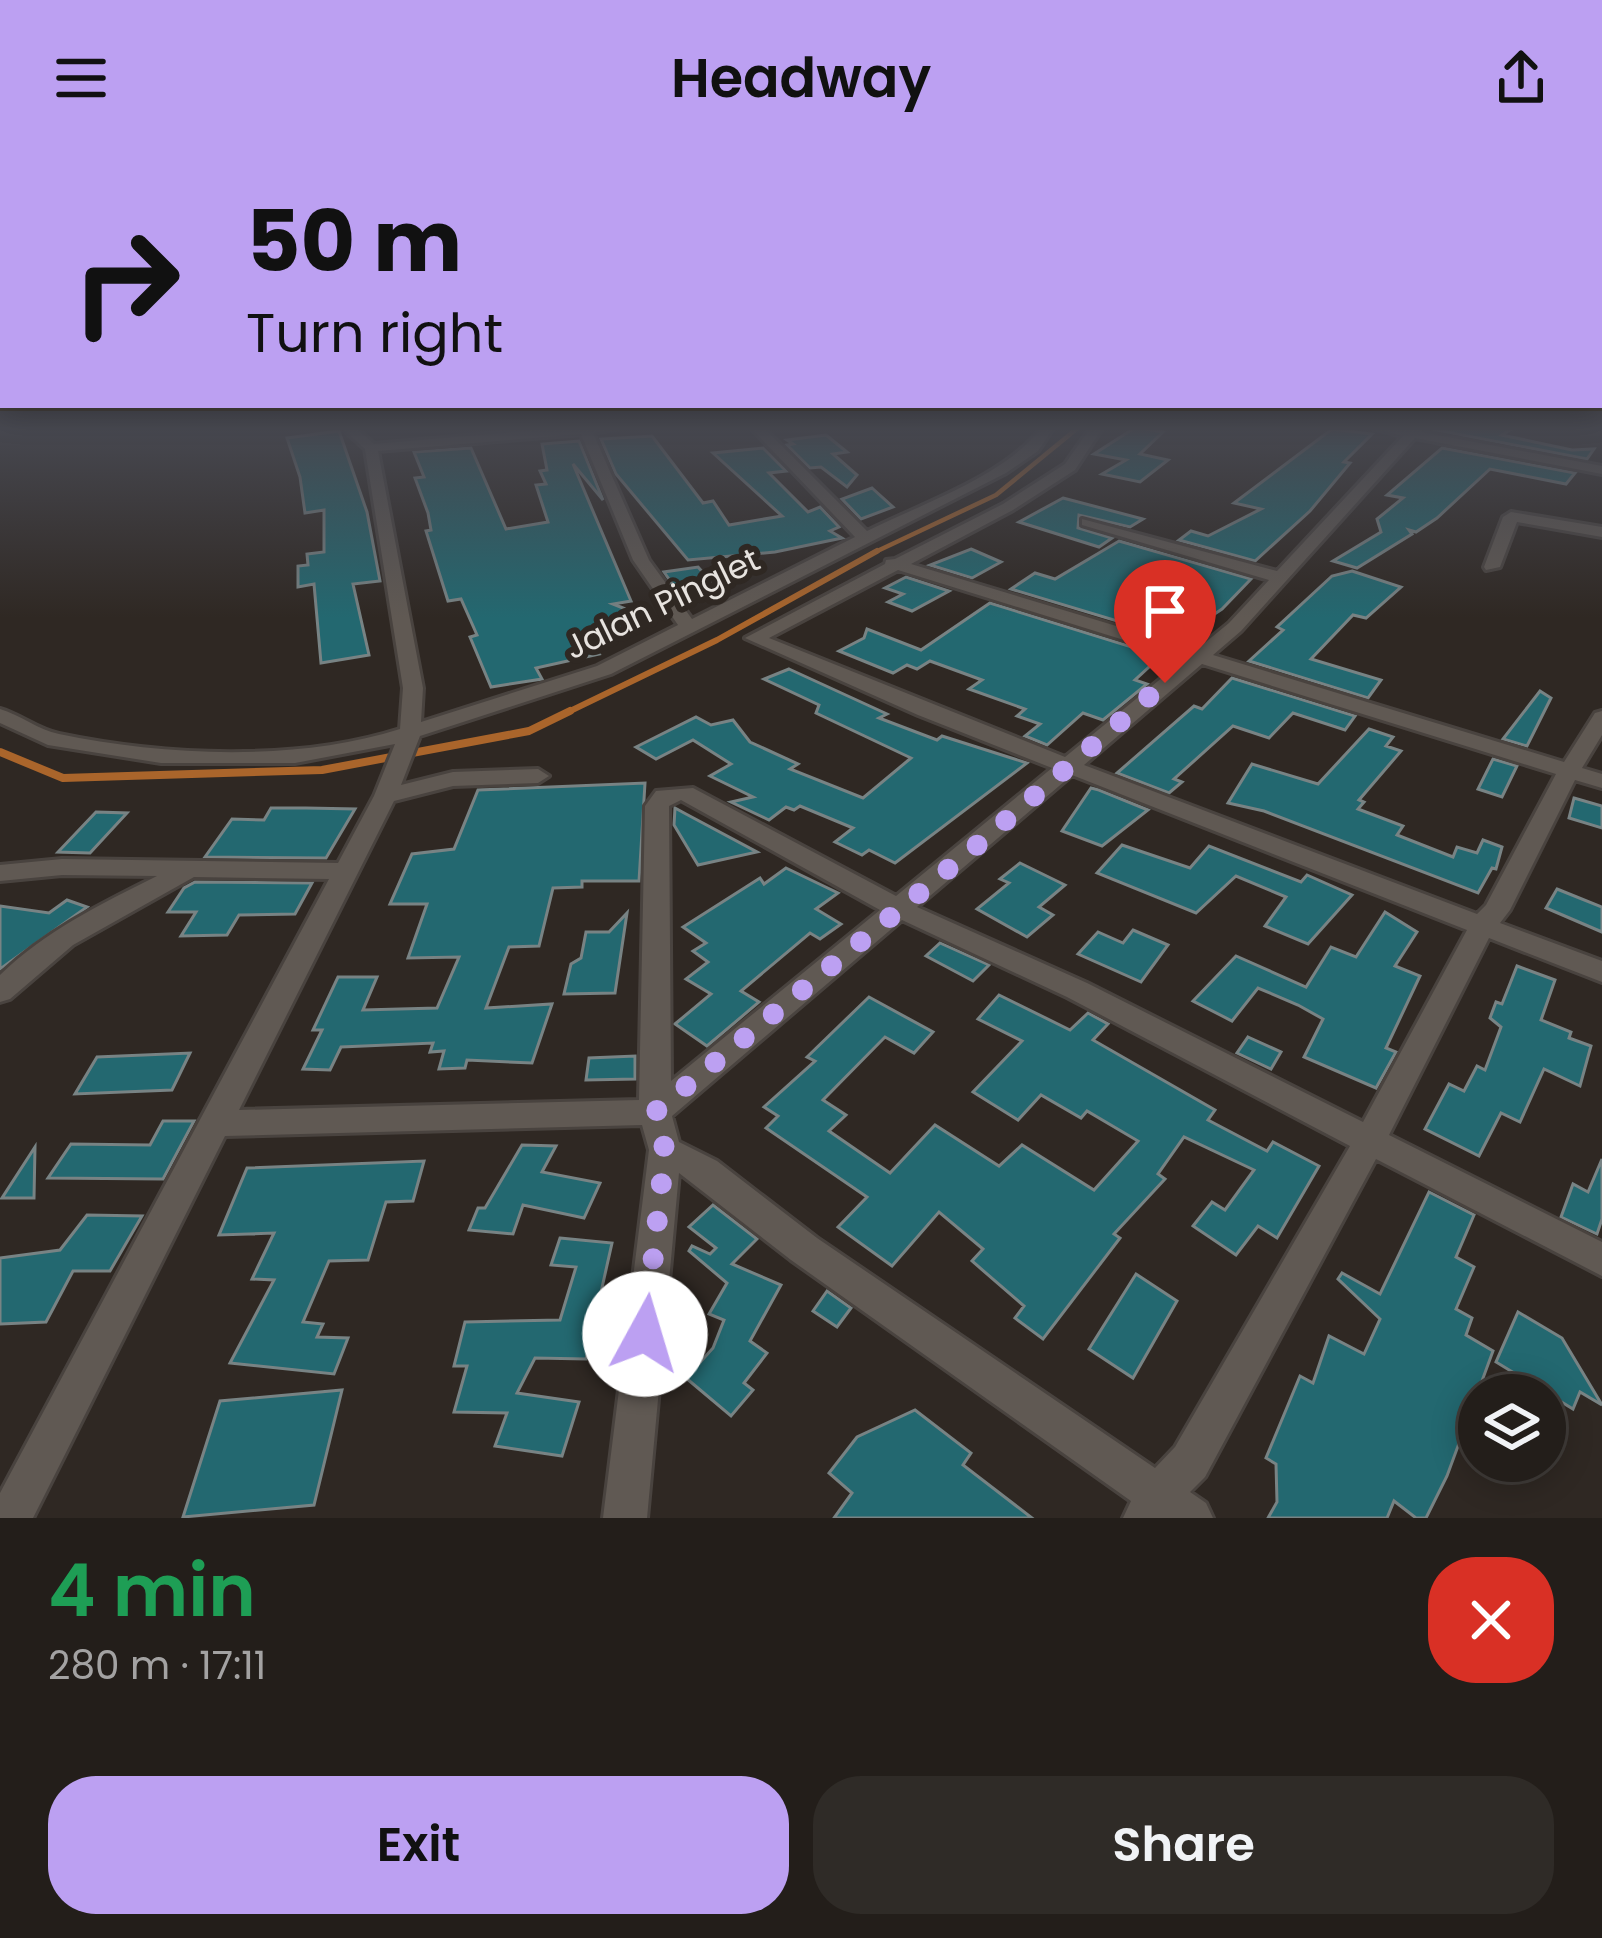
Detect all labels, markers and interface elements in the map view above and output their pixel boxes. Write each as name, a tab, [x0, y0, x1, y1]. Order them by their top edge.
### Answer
text: Headway	[671, 40, 931, 116]
icon: menu	[48, 45, 114, 111]
icon: share	[1488, 45, 1554, 111]
text: 50 m	[246, 183, 462, 300]
icon: right	[48, 204, 204, 360]
text: Turn right	[246, 295, 503, 371]
street label: Jalan Pinglet	[557, 536, 768, 671]
pin	[1114, 560, 1216, 683]
icon: arrive	[1132, 578, 1198, 644]
position arrow	[582, 1271, 708, 1397]
map controls	[1458, 1374, 1566, 1482]
button: layers	[1458, 1374, 1566, 1482]
text: 4 min	[48, 1540, 256, 1641]
button: close	[1428, 1557, 1554, 1683]
text: 280 m · 17:11	[48, 1638, 266, 1693]
button: Exit	[48, 1776, 789, 1914]
button: Share	[813, 1776, 1554, 1914]

